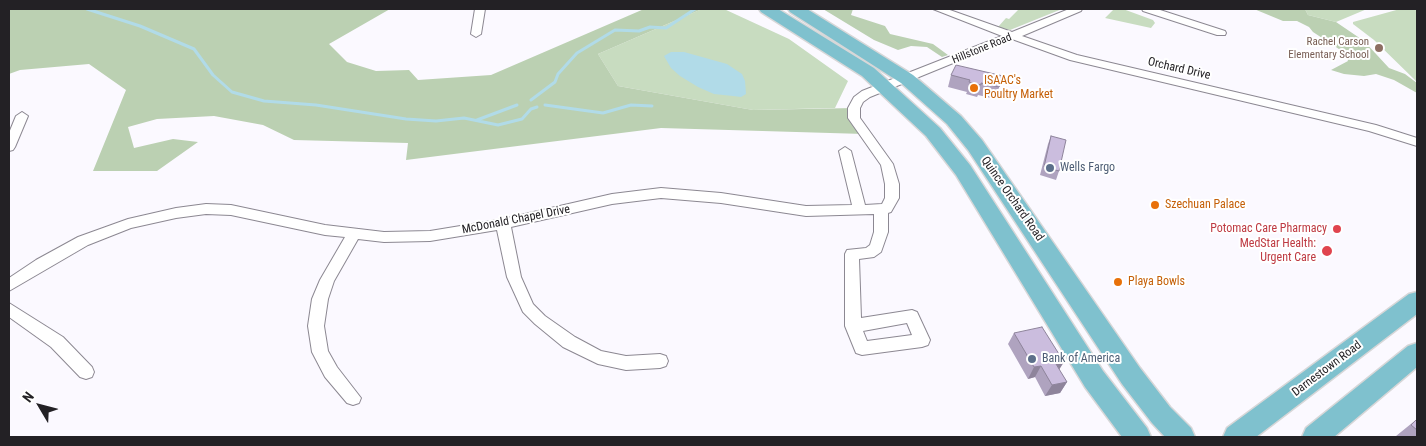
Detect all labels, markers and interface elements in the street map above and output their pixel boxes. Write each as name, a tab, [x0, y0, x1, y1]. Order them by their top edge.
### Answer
street label: Hillstone Road	[950, 31, 1014, 67]
place label: Rachel Carson Elementary School	[1288, 35, 1369, 61]
marker: Rachel Carson Elementary School	[1373, 42, 1385, 54]
street label: Orchard Drive	[1146, 55, 1212, 83]
place label: ISAAC's Poultry Market	[984, 74, 1053, 102]
marker: ISAAC's Poultry Market	[968, 82, 980, 94]
street label: Quince Orchard Road	[978, 154, 1046, 244]
place label: Wells Fargo	[1060, 161, 1115, 175]
marker: Wells Fargo	[1044, 162, 1056, 174]
place label: Szechuan Palace	[1165, 198, 1245, 212]
marker: Szechuan Palace	[1149, 199, 1161, 211]
street label: McDonald Chapel Drive	[461, 202, 571, 238]
place label: Potomac Care Pharmacy	[1210, 222, 1327, 236]
marker: Potomac Care Pharmacy	[1331, 223, 1343, 235]
place label: MedStar Health: Urgent Care	[1240, 237, 1316, 265]
marker: MedStar Health: Urgent Care	[1320, 244, 1334, 258]
place label: Playa Bowls	[1128, 275, 1185, 289]
marker: Playa Bowls	[1112, 276, 1124, 288]
street label: Darnestown Road	[1289, 338, 1365, 400]
place label: Bank of America	[1042, 352, 1120, 366]
marker: Bank of America	[1026, 353, 1038, 365]
north arrow	[15, 381, 65, 431]
text: N	[19, 389, 37, 405]

